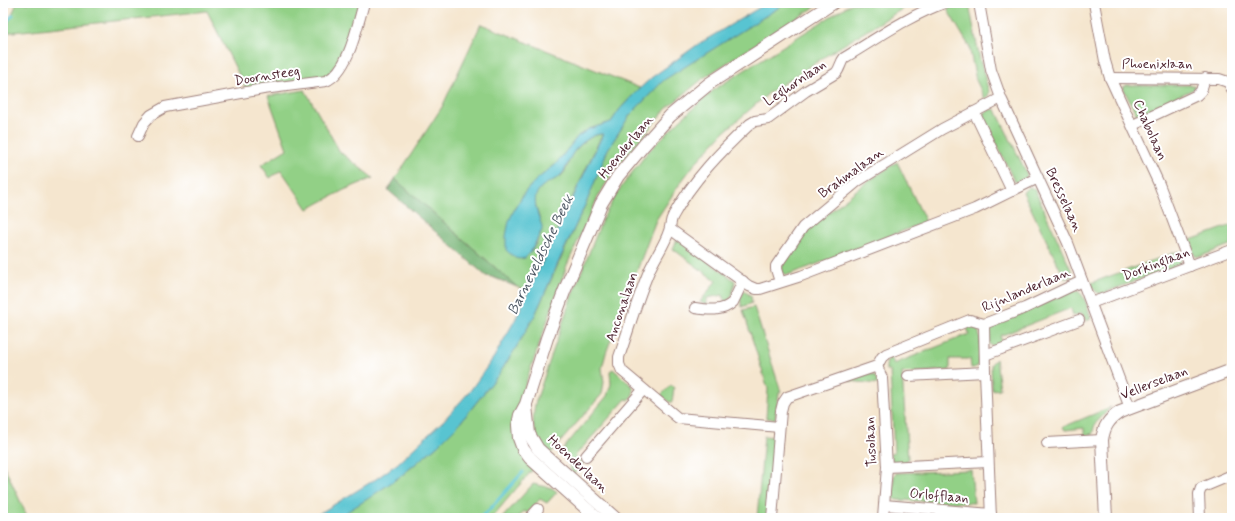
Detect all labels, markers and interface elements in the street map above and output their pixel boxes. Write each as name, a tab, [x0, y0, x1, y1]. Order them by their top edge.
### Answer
street label: Phoenixlaan	[1122, 55, 1192, 73]
street label: Leghornlaan	[760, 56, 831, 112]
street label: Doornsteeg	[233, 62, 301, 90]
street label: Chabolaan	[1129, 97, 1171, 163]
street label: Hoenderlaan	[595, 111, 657, 183]
street label: Brahmalaan	[815, 143, 887, 203]
street label: Bresselaan	[1041, 165, 1087, 235]
water label: Barneveldsche Beek	[503, 191, 579, 318]
street label: Dorkinglaan	[1120, 243, 1193, 287]
street label: Rijnlanderlaan	[979, 263, 1073, 317]
street label: Anconalaan	[602, 270, 642, 344]
street label: Vellerselaan	[1118, 362, 1190, 404]
street label: Tusolaan	[861, 417, 881, 467]
street label: Hoenderlaan	[544, 431, 612, 497]
street label: Orlofflaan	[909, 484, 969, 508]

